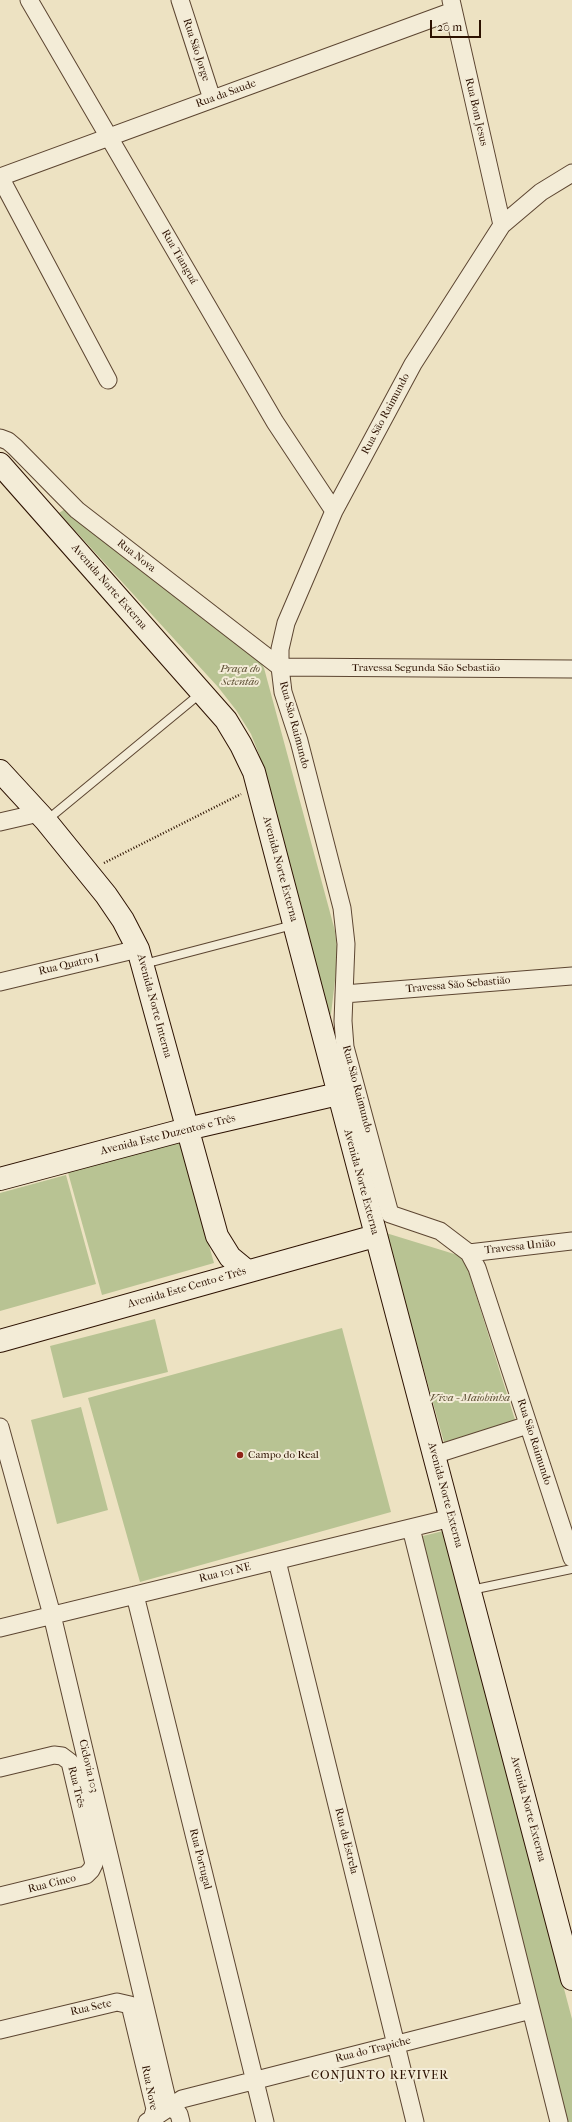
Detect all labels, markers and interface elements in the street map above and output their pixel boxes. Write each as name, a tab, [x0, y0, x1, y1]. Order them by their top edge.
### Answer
scale bar	[432, 12, 483, 38]
street label: Rua São Jorge	[180, 17, 212, 83]
text: 20 m	[437, 20, 462, 34]
street label: Rua da Saude	[194, 77, 258, 111]
street label: Rua Bom Jesus	[462, 77, 490, 147]
street label: Rua Tianguá	[158, 227, 200, 287]
street label: Rua São Raimundo	[359, 371, 413, 457]
street label: Rua Nova	[114, 537, 158, 575]
street label: Avenida Norte Externa	[68, 542, 150, 632]
street label: Travessa Segunda São Sebastião	[352, 661, 500, 675]
park label: Praça do Setentão	[220, 662, 260, 688]
street label: Rua São Raimundo	[276, 680, 312, 770]
street label: Avenida Norte Externa	[260, 815, 300, 923]
street label: Rua Quatro I	[37, 952, 101, 978]
street label: Avenida Norte Interna	[134, 953, 174, 1059]
street label: Travessa São Sebastião	[405, 974, 511, 996]
street label: Rua São Raimundo	[339, 1044, 375, 1134]
street label: Avenida Este Duzentos e Três	[99, 1112, 237, 1158]
street label: Avenida Norte Externa	[341, 1128, 381, 1236]
street label: Travessa União	[484, 1237, 556, 1257]
street label: Avenida Este Cento e Três	[126, 1265, 248, 1311]
park label: Viva - Maiobinha	[430, 1391, 510, 1405]
street label: Rua São Raimundo	[514, 1397, 554, 1487]
street label: Avenida Norte Externa	[425, 1441, 465, 1549]
place label: Campo do Real	[248, 1448, 319, 1462]
marker: Campo do Real	[235, 1450, 245, 1460]
street label: Rua 101 NE	[198, 1560, 252, 1586]
street label: Ciclovia 103	[75, 1738, 101, 1794]
street label: Avenida Norte Externa	[508, 1755, 548, 1863]
street label: Rua Três	[64, 1765, 88, 1809]
street label: Rua da Estrela	[331, 1807, 361, 1875]
street label: Rua Portugal	[186, 1827, 214, 1891]
street label: Rua Cinco	[27, 1872, 77, 1896]
street label: Rua Sete	[69, 1997, 113, 2019]
street label: Rua do Trapiche	[334, 2034, 412, 2066]
street label: Rua Nove	[138, 2064, 160, 2112]
district label: CONJUNTO REVIVER	[311, 2069, 449, 2083]

